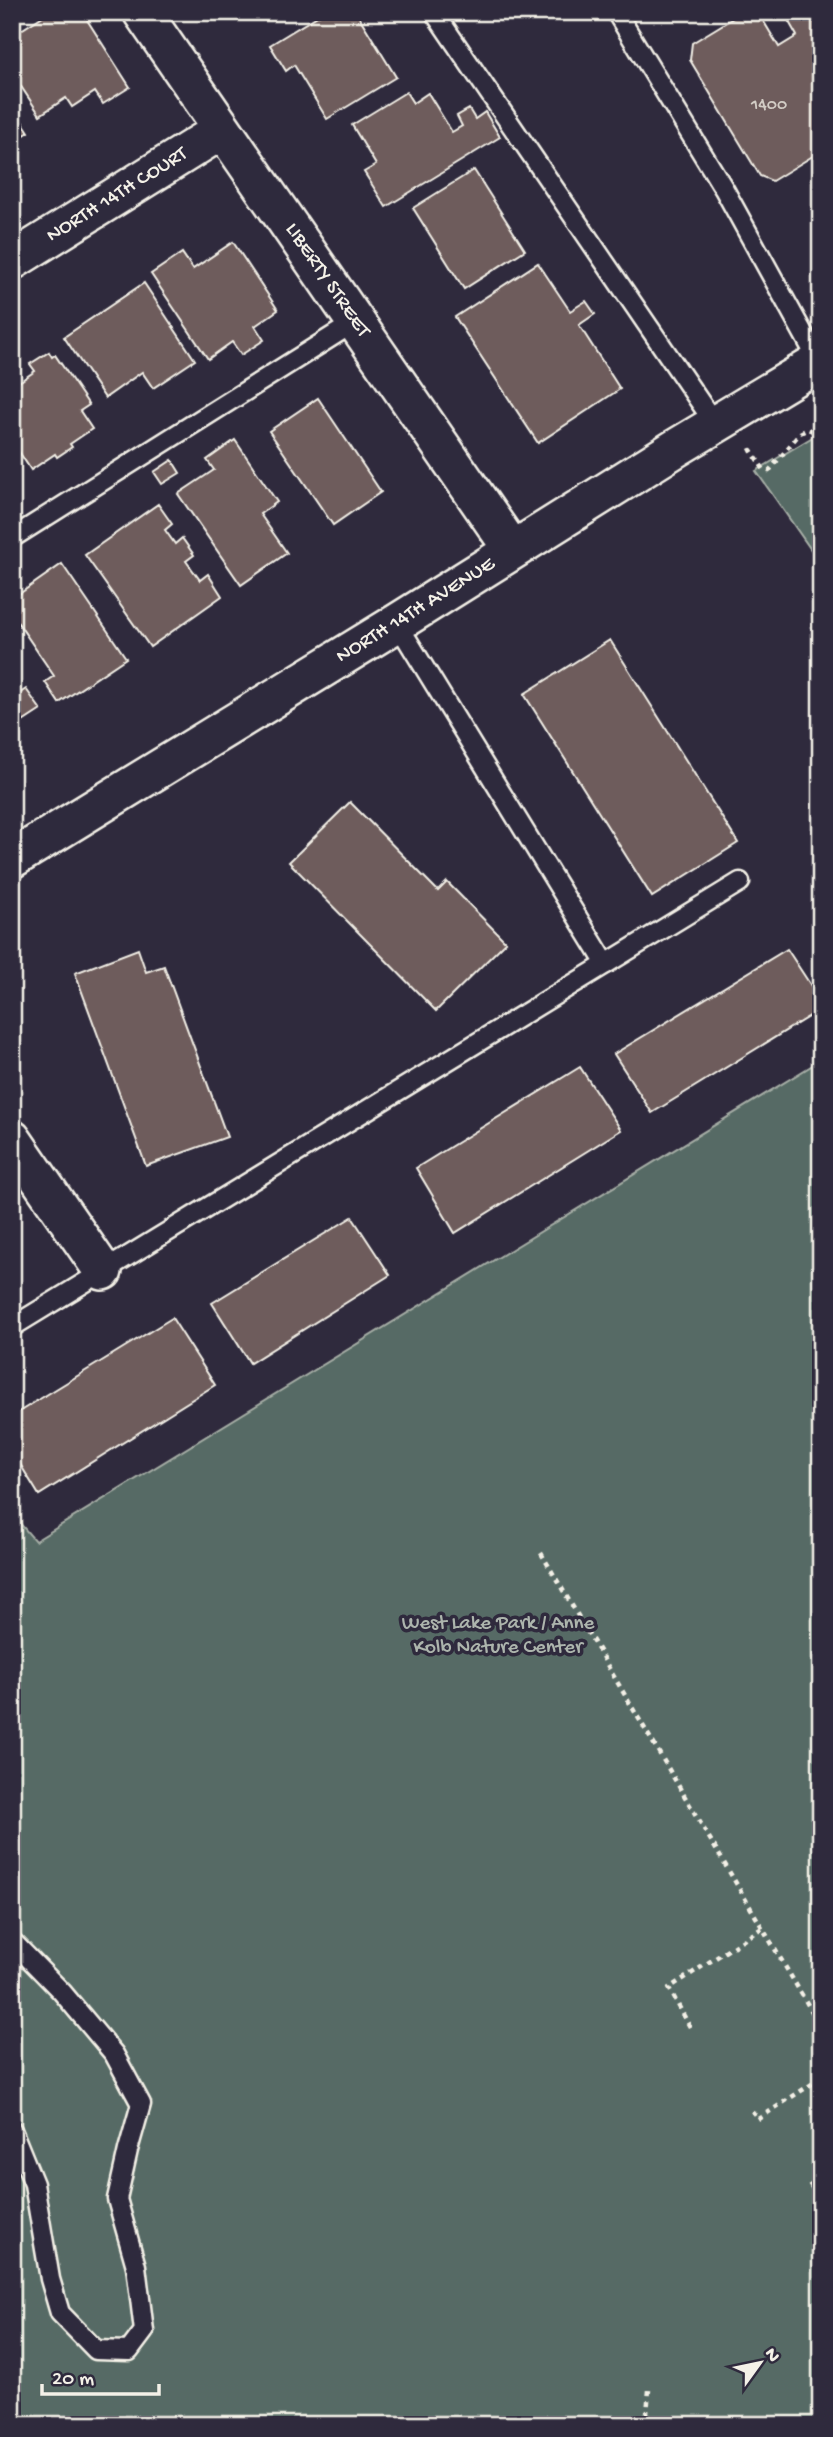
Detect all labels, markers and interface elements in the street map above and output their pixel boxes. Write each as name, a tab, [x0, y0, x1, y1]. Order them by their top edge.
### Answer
house number: 1400	[750, 95, 787, 116]
street label: NORTH 14TH COURT	[42, 142, 193, 249]
street label: LIBERTY STREET	[279, 218, 376, 343]
street label: NORTH 14TH AVENUE	[332, 552, 501, 670]
park label: West Lake Park / Anne Kolb Nature Center	[402, 1612, 596, 1661]
north arrow	[724, 2328, 794, 2398]
text: N	[758, 2344, 784, 2367]
scale bar	[42, 2353, 159, 2397]
text: 20 m	[52, 2368, 94, 2393]

